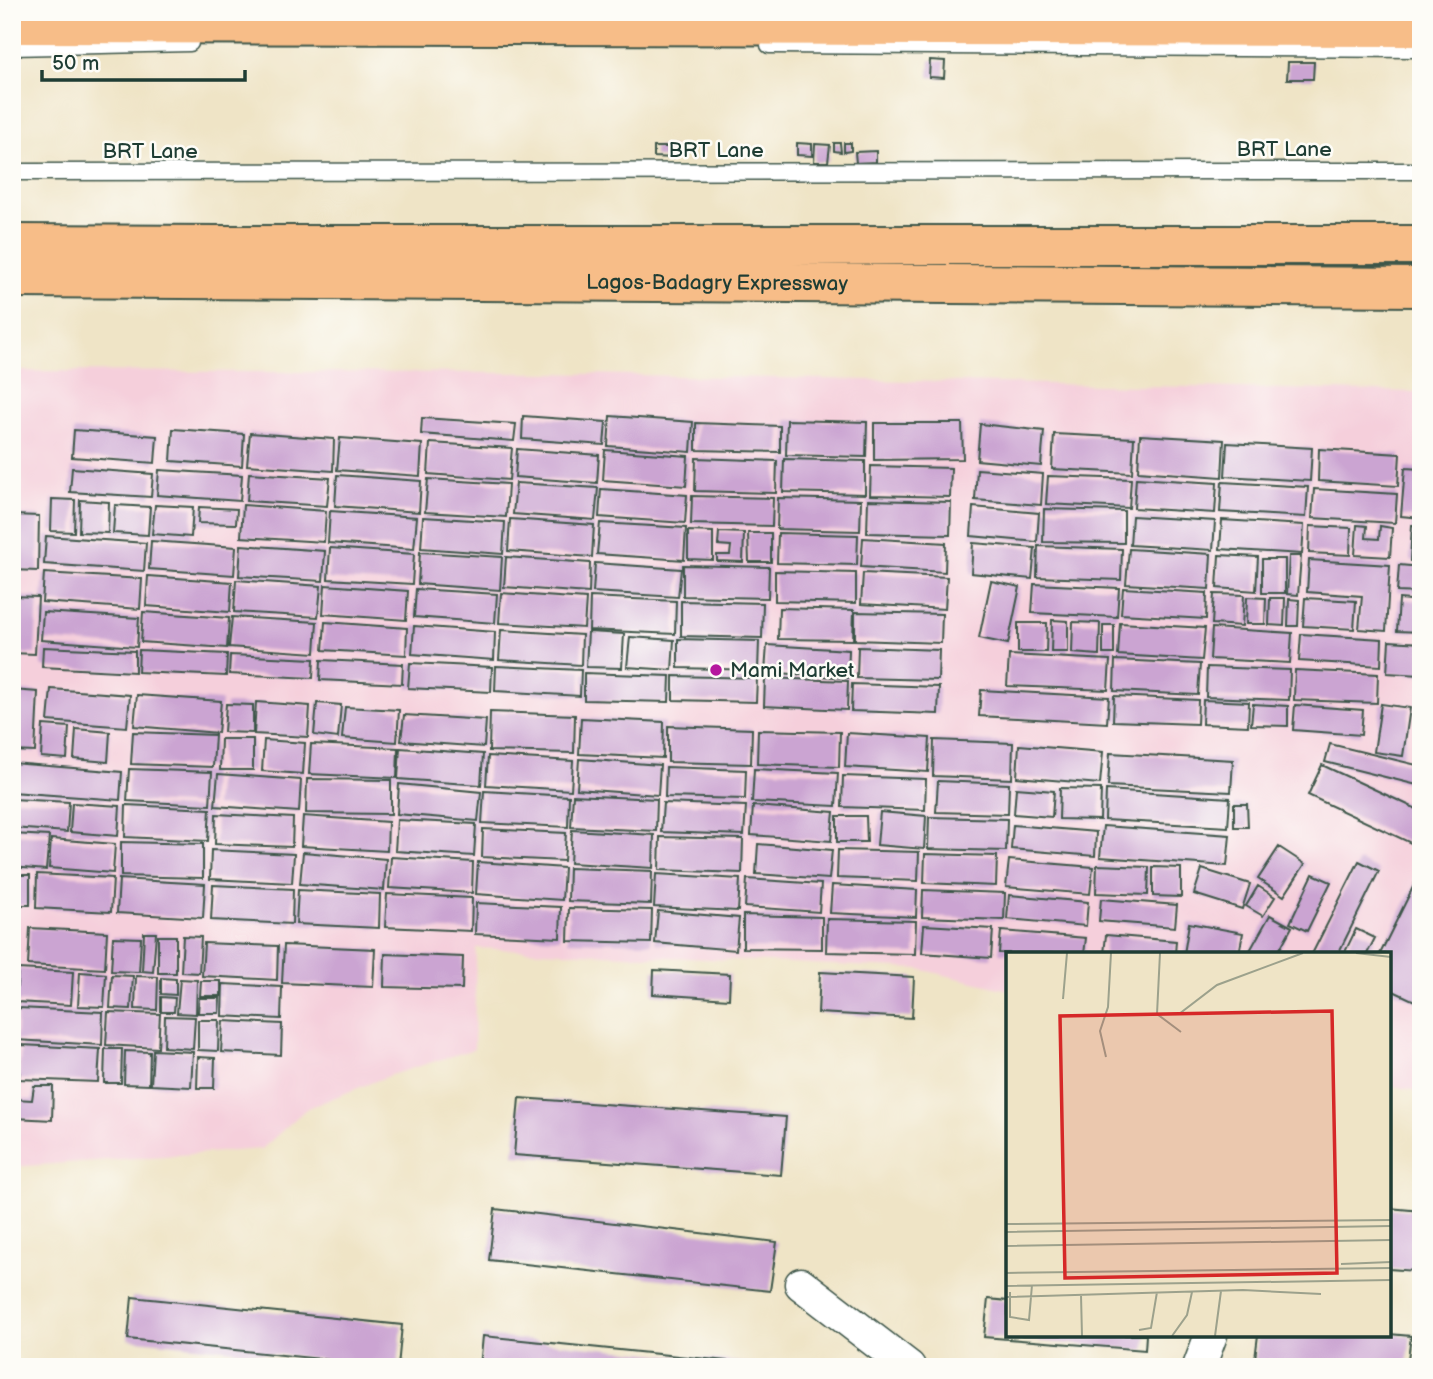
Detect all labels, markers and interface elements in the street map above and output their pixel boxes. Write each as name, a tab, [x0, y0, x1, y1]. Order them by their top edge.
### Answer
scale bar	[42, 38, 245, 82]
text: 50 m	[52, 51, 99, 76]
street label: BRT Lane	[1236, 137, 1332, 162]
street label: BRT Lane	[668, 138, 764, 163]
street label: BRT Lane	[102, 139, 198, 164]
street label: Lagos-Badagry Expressway	[586, 270, 849, 296]
place label: Mami Market	[730, 658, 855, 683]
marker: Mami Market	[708, 662, 724, 678]
inset map	[1006, 952, 1391, 1337]

